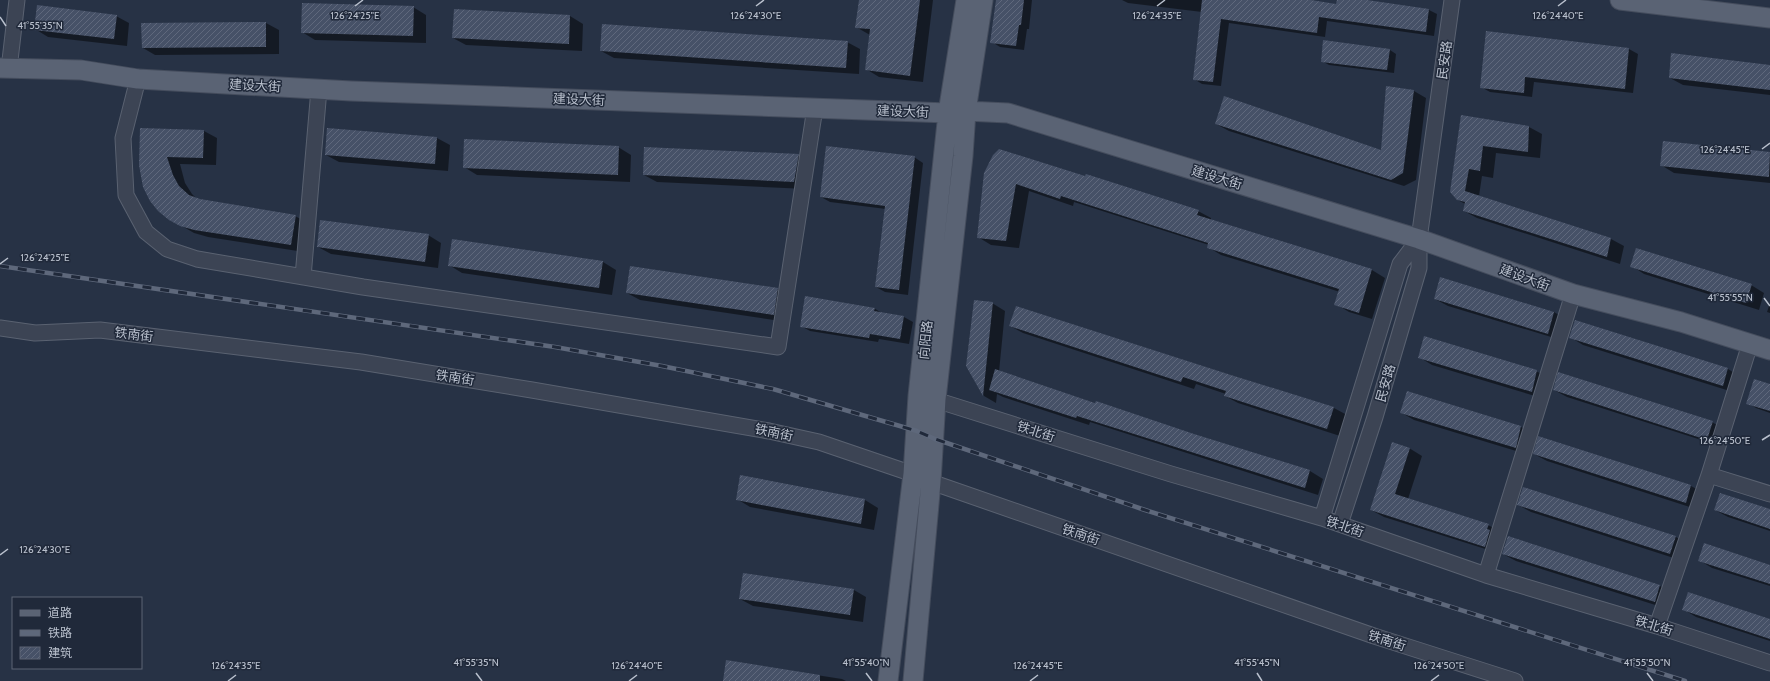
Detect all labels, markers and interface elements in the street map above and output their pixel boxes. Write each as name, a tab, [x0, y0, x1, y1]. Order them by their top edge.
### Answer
text: 126°24'25"E	[330, 9, 380, 22]
text: 126°24'30"E	[731, 9, 782, 22]
text: 126°24'35"E	[1132, 9, 1182, 22]
text: 126°24'40"E	[1533, 9, 1584, 22]
text: 41°55'35"N	[17, 19, 63, 32]
street label: 民安路	[1433, 40, 1455, 80]
street label: 建设大街	[229, 76, 281, 94]
street label: 建设大街	[553, 90, 605, 108]
street label: 建设大街	[877, 102, 929, 120]
text: 126°24'45"E	[1700, 143, 1750, 156]
street label: 建设大街	[1190, 162, 1244, 192]
text: 126°24'25"E	[20, 251, 70, 264]
street label: 建设大街	[1498, 261, 1552, 293]
text: 41°55'55"N	[1707, 291, 1753, 304]
street label: 向阳路	[915, 320, 935, 360]
street label: 铁南街	[114, 324, 154, 344]
street label: 民安路	[1372, 362, 1398, 404]
street label: 铁南街	[434, 366, 476, 388]
street label: 铁北街	[1015, 417, 1057, 445]
street label: 铁南街	[753, 420, 795, 444]
text: 126°24'50"E	[1700, 434, 1751, 447]
street label: 铁北街	[1324, 512, 1366, 540]
street label: 铁南街	[1060, 520, 1102, 548]
text: 126°24'30"E	[20, 543, 71, 556]
legend	[12, 597, 142, 669]
text: 道路	[48, 605, 72, 620]
street label: 铁北街	[1633, 612, 1675, 638]
text: 铁路	[48, 625, 72, 640]
street label: 铁南街	[1366, 626, 1408, 654]
text: 建筑	[48, 645, 72, 660]
text: 41°55'35"N	[453, 656, 499, 669]
text: 41°55'40"N	[842, 656, 890, 669]
text: 41°55'45"N	[1234, 656, 1280, 669]
text: 41°55'50"N	[1623, 656, 1671, 669]
text: 126°24'35"E	[211, 659, 261, 672]
text: 126°24'40"E	[612, 659, 663, 672]
text: 126°24'45"E	[1013, 659, 1063, 672]
text: 126°24'50"E	[1414, 659, 1465, 672]

